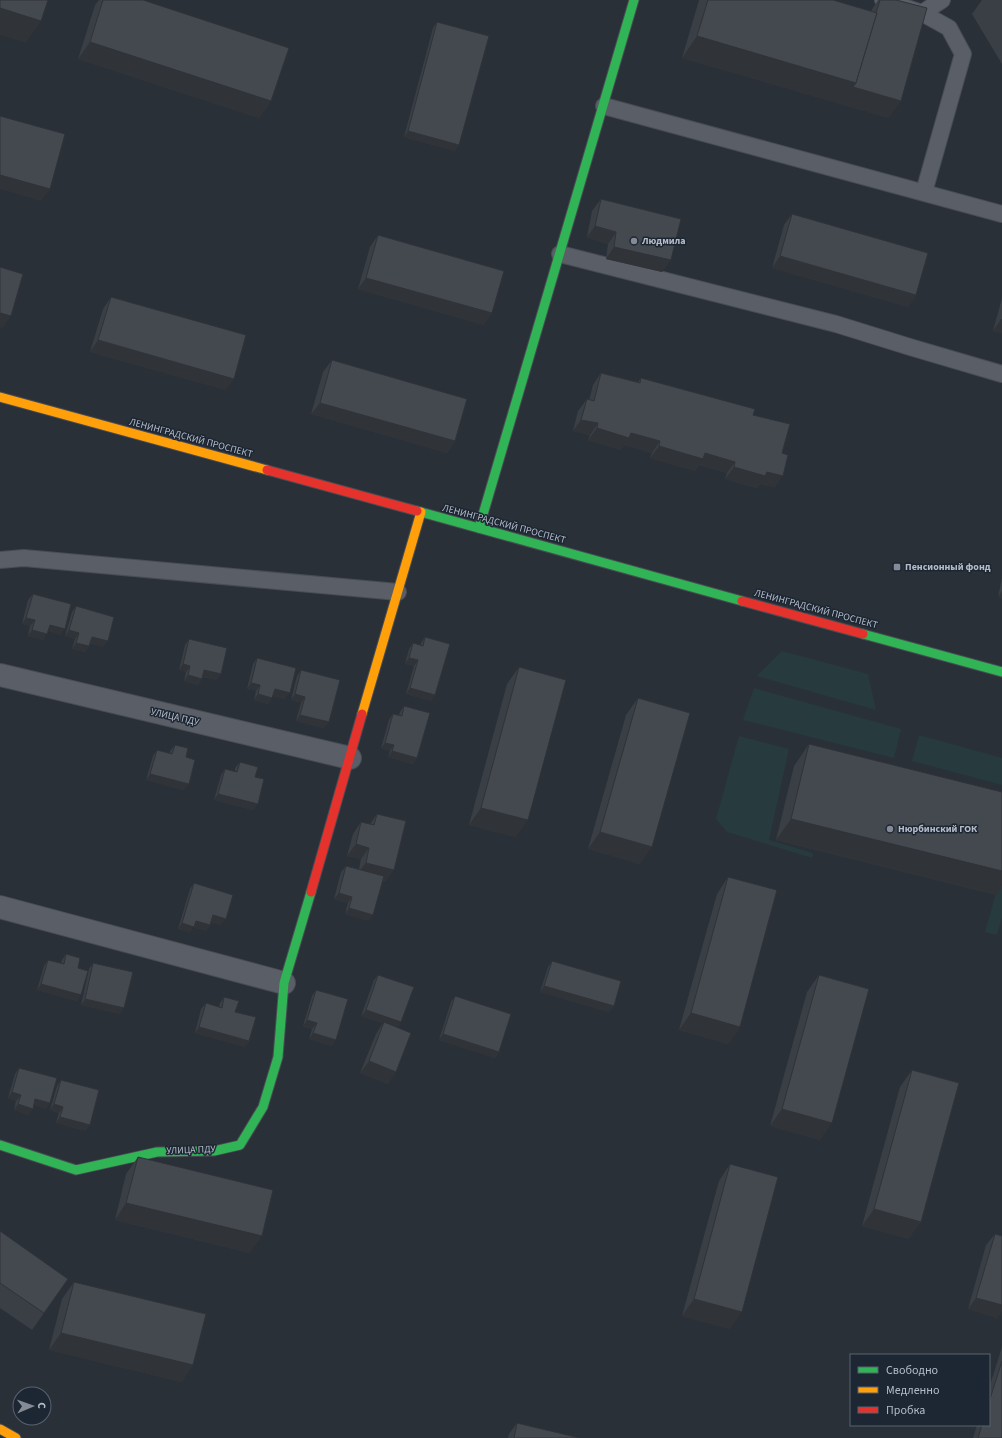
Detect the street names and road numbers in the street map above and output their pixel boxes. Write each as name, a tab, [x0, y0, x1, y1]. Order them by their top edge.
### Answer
street label: ЛЕНИНГРАДСКИЙ ПРОСПЕКТ	[128, 415, 255, 461]
street label: ЛЕНИНГРАДСКИЙ ПРОСПЕКТ	[441, 501, 568, 547]
street label: ЛЕНИНГРАДСКИЙ ПРОСПЕКТ	[753, 586, 880, 632]
street label: УЛИЦА ПДУ	[149, 705, 201, 730]
street label: УЛИЦА ПДУ	[166, 1142, 217, 1158]

